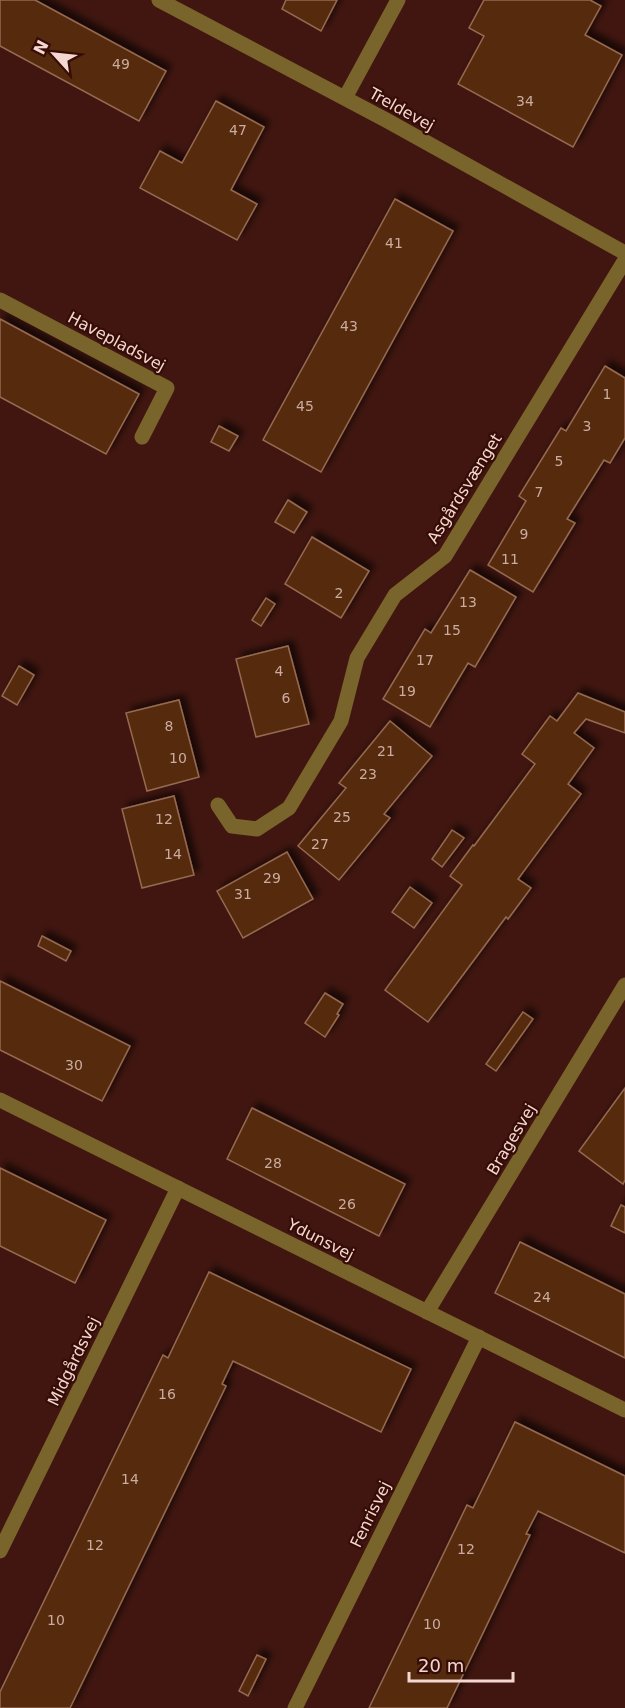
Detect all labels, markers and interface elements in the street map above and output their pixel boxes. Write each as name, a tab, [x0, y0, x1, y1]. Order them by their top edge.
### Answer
north arrow	[24, 24, 84, 84]
text: N	[30, 37, 53, 58]
house number: 49	[112, 56, 130, 72]
street label: Treldevej	[365, 83, 438, 135]
house number: 34	[516, 93, 534, 109]
house number: 47	[229, 122, 247, 138]
house number: 41	[385, 235, 403, 251]
street label: Havepladsvej	[65, 308, 169, 375]
house number: 43	[340, 318, 358, 334]
house number: 1	[603, 386, 611, 402]
house number: 45	[296, 398, 314, 414]
house number: 3	[583, 418, 591, 434]
street label: Asgårdsvænget	[423, 430, 506, 547]
house number: 5	[555, 453, 563, 469]
house number: 7	[535, 484, 543, 500]
house number: 9	[520, 526, 528, 542]
house number: 11	[501, 551, 519, 567]
house number: 2	[335, 585, 343, 601]
house number: 13	[459, 594, 477, 610]
house number: 15	[443, 622, 461, 638]
house number: 17	[416, 652, 434, 668]
house number: 4	[275, 663, 284, 679]
house number: 19	[398, 683, 416, 699]
house number: 6	[282, 690, 291, 706]
house number: 8	[165, 718, 173, 734]
house number: 21	[377, 743, 395, 759]
house number: 10	[169, 750, 187, 766]
house number: 23	[359, 766, 377, 782]
house number: 25	[333, 809, 351, 825]
house number: 12	[155, 811, 173, 827]
house number: 27	[311, 836, 329, 852]
house number: 14	[164, 846, 182, 862]
house number: 29	[263, 870, 281, 886]
house number: 31	[234, 886, 252, 902]
house number: 30	[65, 1057, 83, 1073]
street label: Bragesvej	[483, 1100, 540, 1178]
house number: 28	[264, 1155, 282, 1171]
house number: 26	[338, 1196, 356, 1212]
street label: Ydunsvej	[283, 1214, 357, 1264]
house number: 24	[533, 1289, 551, 1305]
street label: Midgårdsvej	[44, 1313, 103, 1409]
house number: 16	[158, 1386, 176, 1402]
house number: 14	[121, 1471, 139, 1487]
street label: Fenrisvej	[346, 1478, 395, 1550]
house number: 12	[86, 1537, 104, 1553]
house number: 12	[457, 1541, 475, 1557]
house number: 10	[47, 1612, 65, 1628]
house number: 10	[423, 1616, 441, 1632]
scale bar	[409, 1645, 512, 1683]
text: 20 m	[418, 1655, 464, 1676]

